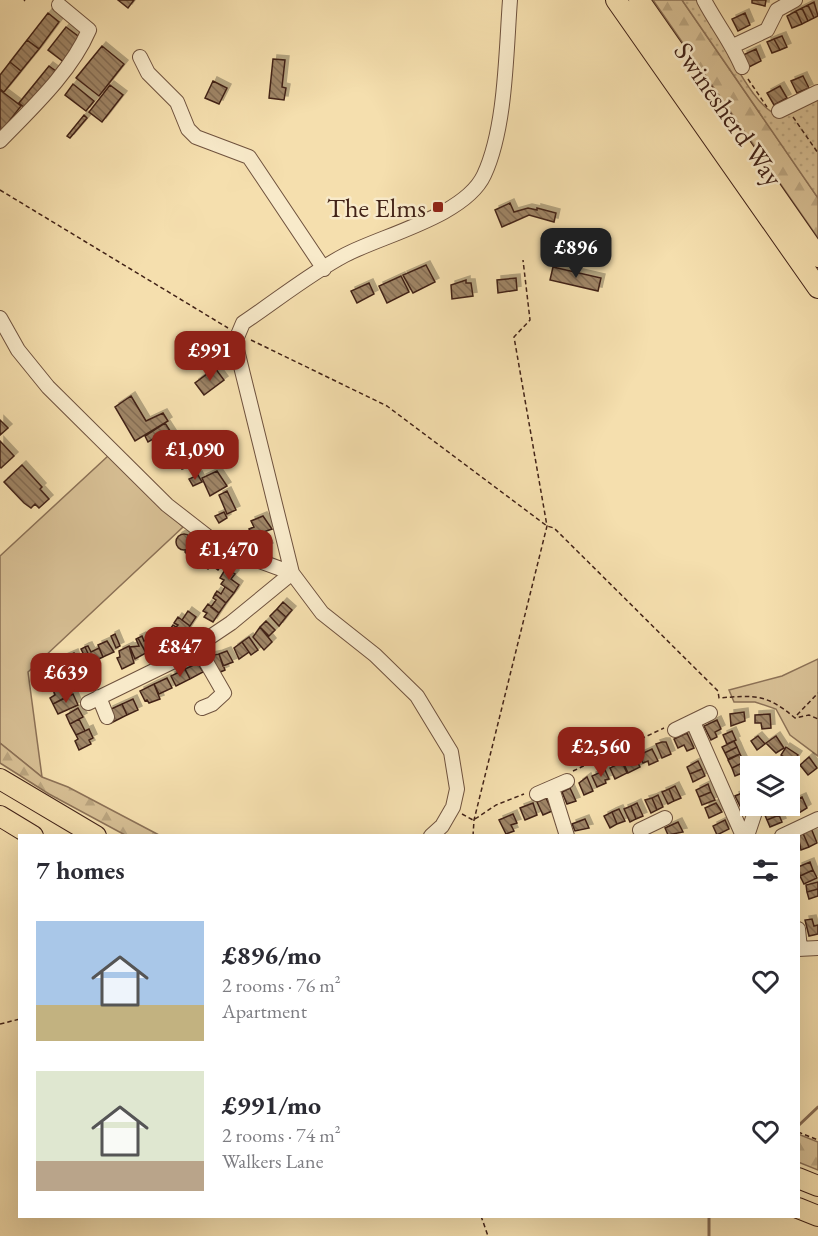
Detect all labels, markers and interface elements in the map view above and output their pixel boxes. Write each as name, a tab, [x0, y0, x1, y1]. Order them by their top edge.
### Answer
street label: Swinesherd Way	[666, 35, 792, 193]
place label: The Elms	[327, 190, 426, 225]
marker: The Elms	[431, 200, 445, 214]
pin: £896	[540, 228, 612, 279]
text: £896	[554, 234, 598, 260]
pin: £991	[174, 331, 246, 382]
text: £991	[188, 337, 232, 363]
pin: £1,090	[146, 430, 244, 481]
text: £1,090	[166, 436, 224, 462]
pin: £1,470	[180, 530, 278, 581]
text: £1,470	[200, 536, 258, 562]
pin: £847	[144, 627, 216, 678]
text: £847	[158, 633, 202, 659]
pin: £639	[30, 653, 102, 704]
text: £639	[44, 659, 88, 685]
pin: £2,560	[552, 727, 650, 778]
text: £2,560	[572, 733, 630, 759]
map controls	[740, 756, 800, 816]
button: layers	[740, 756, 800, 816]
text: 7 homes	[36, 853, 125, 887]
icon: filters	[749, 854, 782, 887]
text: £896/mo	[222, 938, 321, 972]
icon: home	[84, 945, 156, 1017]
icon: heart	[749, 965, 782, 998]
text: 2 rooms · 76 m²	[222, 972, 341, 998]
text: Apartment	[222, 998, 307, 1024]
text: £991/mo	[222, 1088, 321, 1122]
icon: home	[84, 1095, 156, 1167]
icon: heart	[749, 1115, 782, 1148]
text: 2 rooms · 74 m²	[222, 1122, 341, 1148]
text: Walkers Lane	[222, 1148, 323, 1174]

